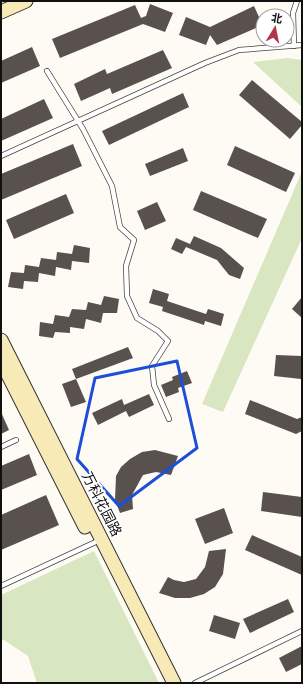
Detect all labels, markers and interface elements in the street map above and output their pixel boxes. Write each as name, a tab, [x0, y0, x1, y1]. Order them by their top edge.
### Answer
north arrow	[255, 8, 295, 48]
text: 北	[270, 8, 284, 26]
street label: 万科花园路	[78, 468, 128, 539]

